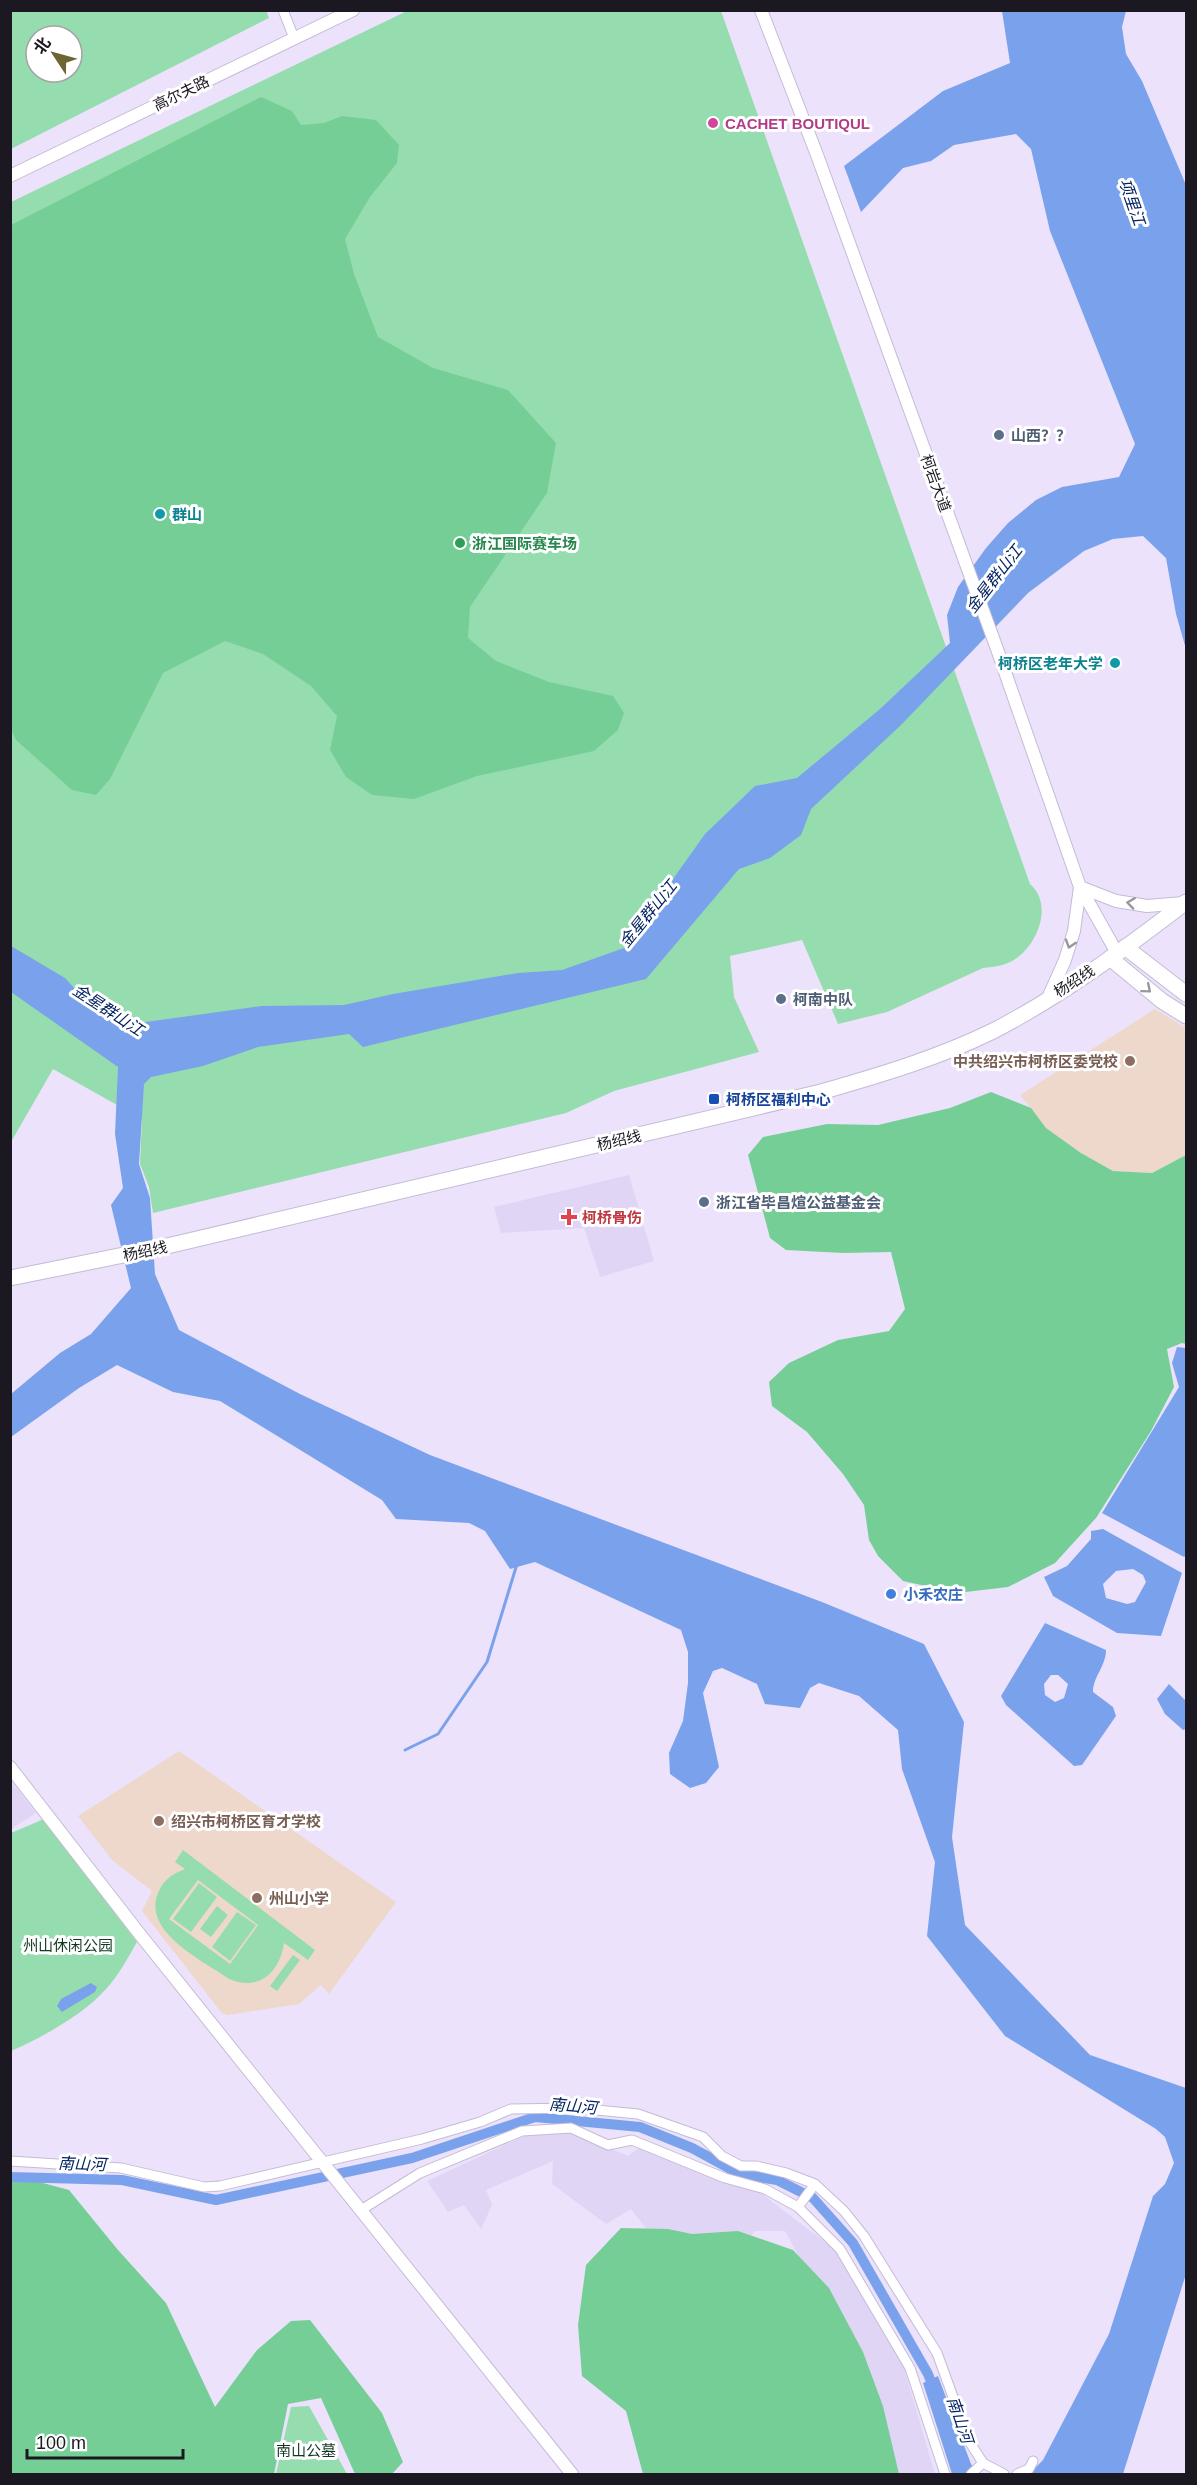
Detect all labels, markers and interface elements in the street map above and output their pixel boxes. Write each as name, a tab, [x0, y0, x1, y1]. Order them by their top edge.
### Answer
north arrow	[24, 24, 84, 84]
text: 北	[31, 34, 54, 57]
street label: 高尔夫路	[150, 72, 212, 114]
place label: CACHET BOUTIQUL	[725, 115, 870, 132]
marker: CACHET BOUTIQUL	[706, 116, 720, 130]
water label: 项里江	[1116, 177, 1148, 229]
place label: 山西？？	[1011, 427, 1071, 444]
marker: 山西？？	[992, 428, 1006, 442]
street label: 柯岩大道	[918, 452, 954, 514]
place label: 群山	[172, 506, 202, 523]
marker: 群山	[153, 507, 167, 521]
place label: 浙江国际赛车场	[472, 535, 577, 552]
marker: 浙江国际赛车场	[453, 536, 467, 550]
water label: 金星群山江	[963, 541, 1027, 616]
place label: 柯桥区老年大学	[998, 655, 1103, 672]
marker: 柯桥区老年大学	[1108, 656, 1122, 670]
water label: 金星群山江	[616, 876, 681, 950]
one-way arrow	[1126, 898, 1135, 910]
one-way arrow	[1064, 938, 1077, 949]
street label: 杨绍线	[1050, 962, 1098, 1000]
water label: 金星群山江	[70, 981, 148, 1040]
one-way arrow	[1140, 982, 1151, 993]
place label: 柯南中队	[793, 991, 853, 1008]
marker: 柯南中队	[774, 992, 788, 1006]
place label: 中共绍兴市柯桥区委党校	[953, 1053, 1118, 1070]
marker: 中共绍兴市柯桥区委党校	[1123, 1054, 1137, 1068]
place label: 柯桥区福利中心	[726, 1091, 831, 1108]
marker: 柯桥区福利中心	[707, 1092, 721, 1106]
street label: 杨绍线	[595, 1127, 643, 1153]
place label: 浙江省毕昌煊公益基金会	[716, 1194, 881, 1211]
marker: 浙江省毕昌煊公益基金会	[697, 1195, 711, 1209]
marker: 柯桥骨伤	[560, 1208, 578, 1226]
place label: 柯桥骨伤	[582, 1209, 642, 1226]
street label: 杨绍线	[121, 1238, 169, 1264]
place label: 小禾农庄	[903, 1586, 963, 1603]
marker: 小禾农庄	[884, 1587, 898, 1601]
place label: 绍兴市柯桥区育才学校	[171, 1813, 321, 1830]
marker: 绍兴市柯桥区育才学校	[152, 1814, 166, 1828]
place label: 州山小学	[269, 1890, 329, 1907]
marker: 州山小学	[250, 1891, 264, 1905]
park label: 州山休闲公园	[23, 1937, 113, 1954]
water label: 南山河	[548, 2095, 601, 2117]
water label: 南山河	[58, 2155, 109, 2173]
water label: 南山河	[944, 2395, 977, 2448]
scale bar	[27, 2422, 183, 2460]
text: 100 m	[36, 2433, 86, 2453]
park label: 南山公墓	[276, 2442, 336, 2459]

